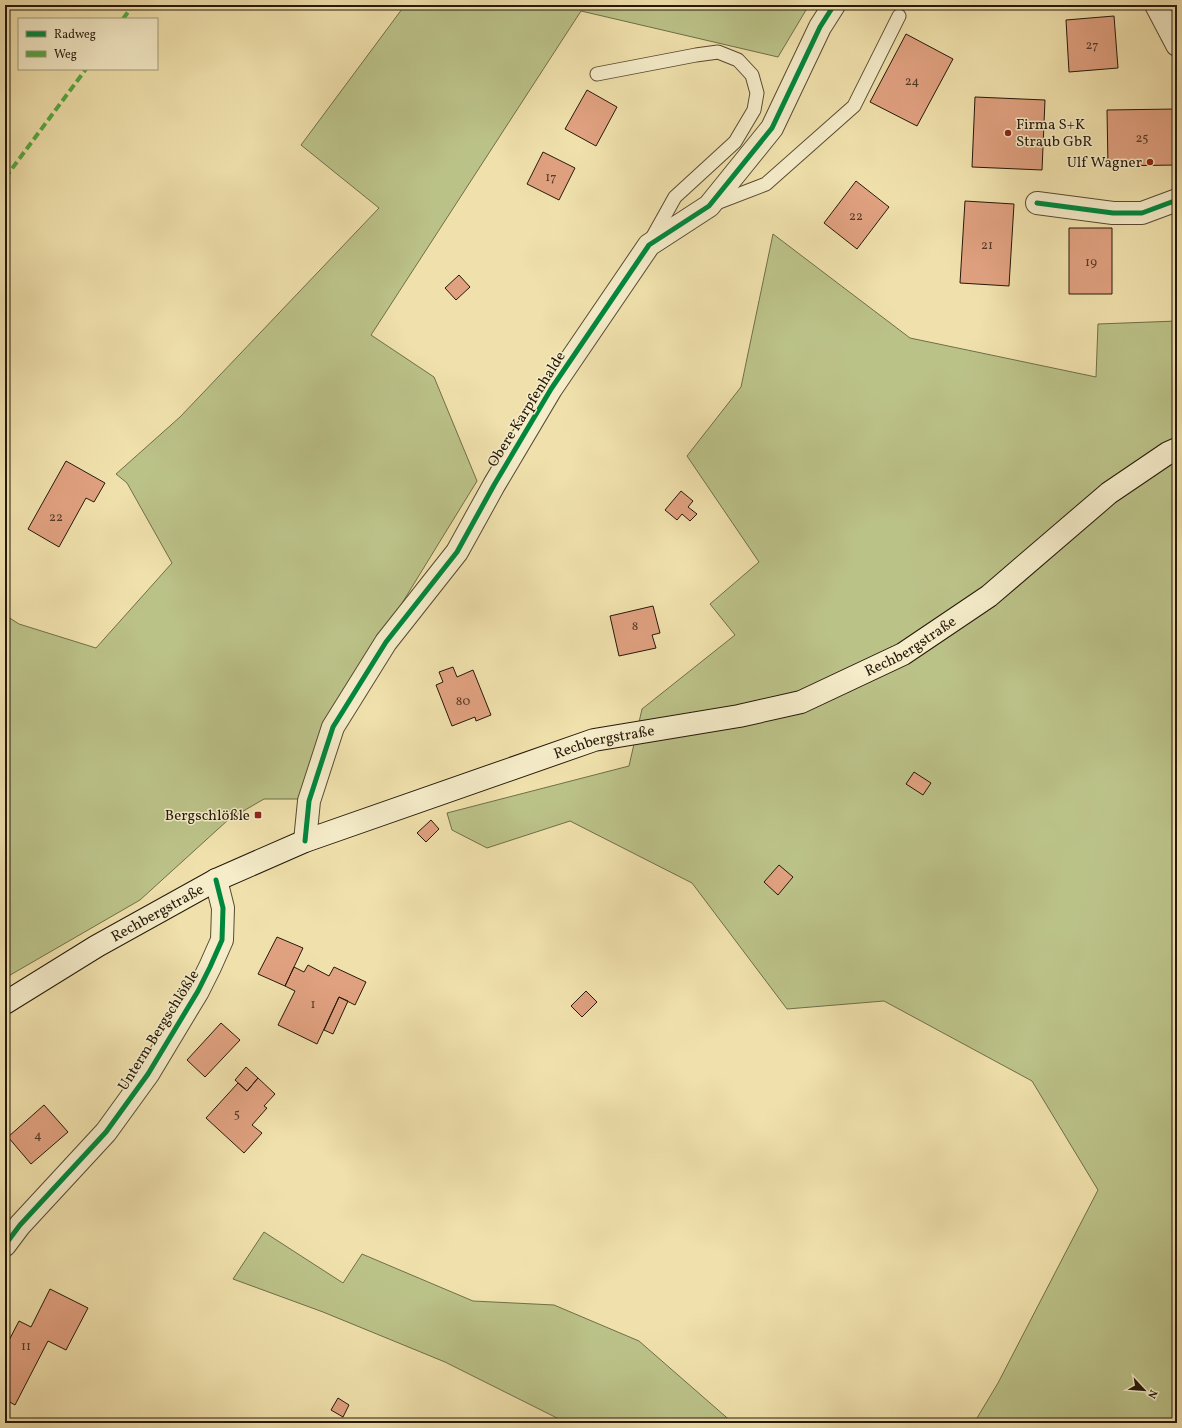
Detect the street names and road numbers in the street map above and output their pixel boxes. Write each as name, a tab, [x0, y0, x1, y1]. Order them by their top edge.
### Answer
street label: Obere Karpfenhalde	[483, 348, 571, 472]
street label: Rechbergstraße	[862, 612, 961, 683]
street label: Rechbergstraße	[551, 721, 656, 765]
street label: Rechbergstraße	[108, 880, 208, 948]
street label: Unterm Bergschlößle	[114, 966, 205, 1095]

